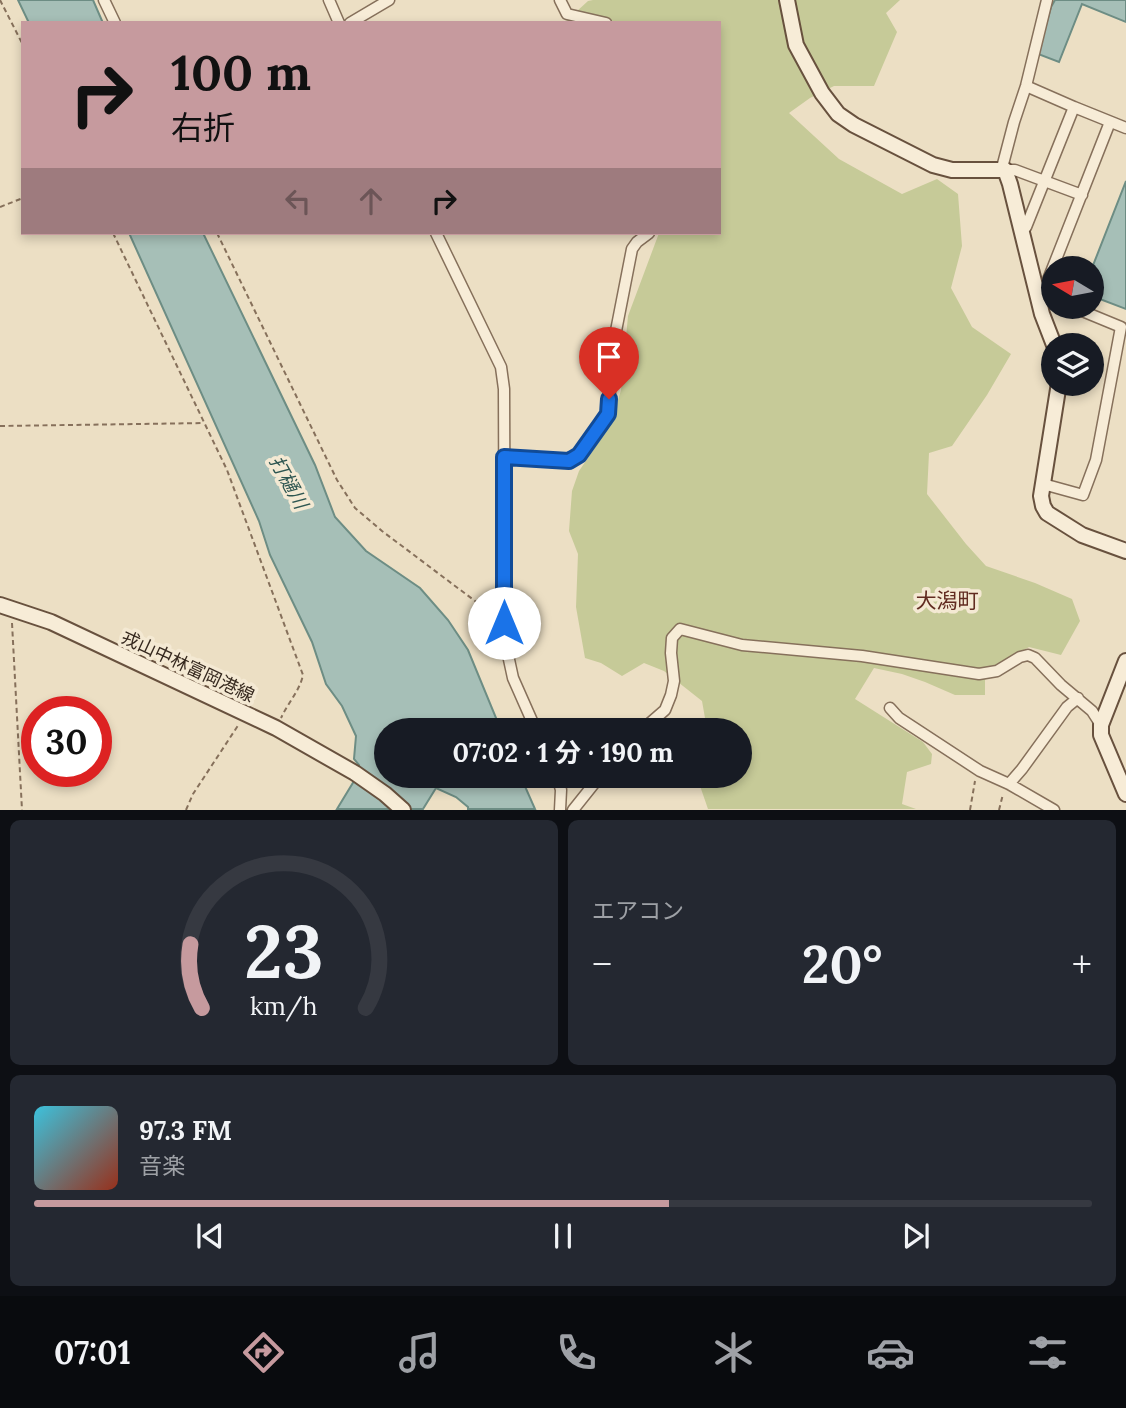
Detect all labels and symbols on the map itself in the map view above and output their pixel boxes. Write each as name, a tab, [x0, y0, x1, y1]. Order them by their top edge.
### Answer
north arrow	[1041, 256, 1104, 318]
pin	[579, 327, 639, 399]
water label: 打樋川	[265, 451, 314, 514]
position arrow	[467, 586, 541, 660]
district label: 大潟町	[916, 587, 979, 614]
street label: 戎山中林富岡港線	[118, 625, 258, 707]
speed limit sign: 30	[21, 696, 112, 787]

